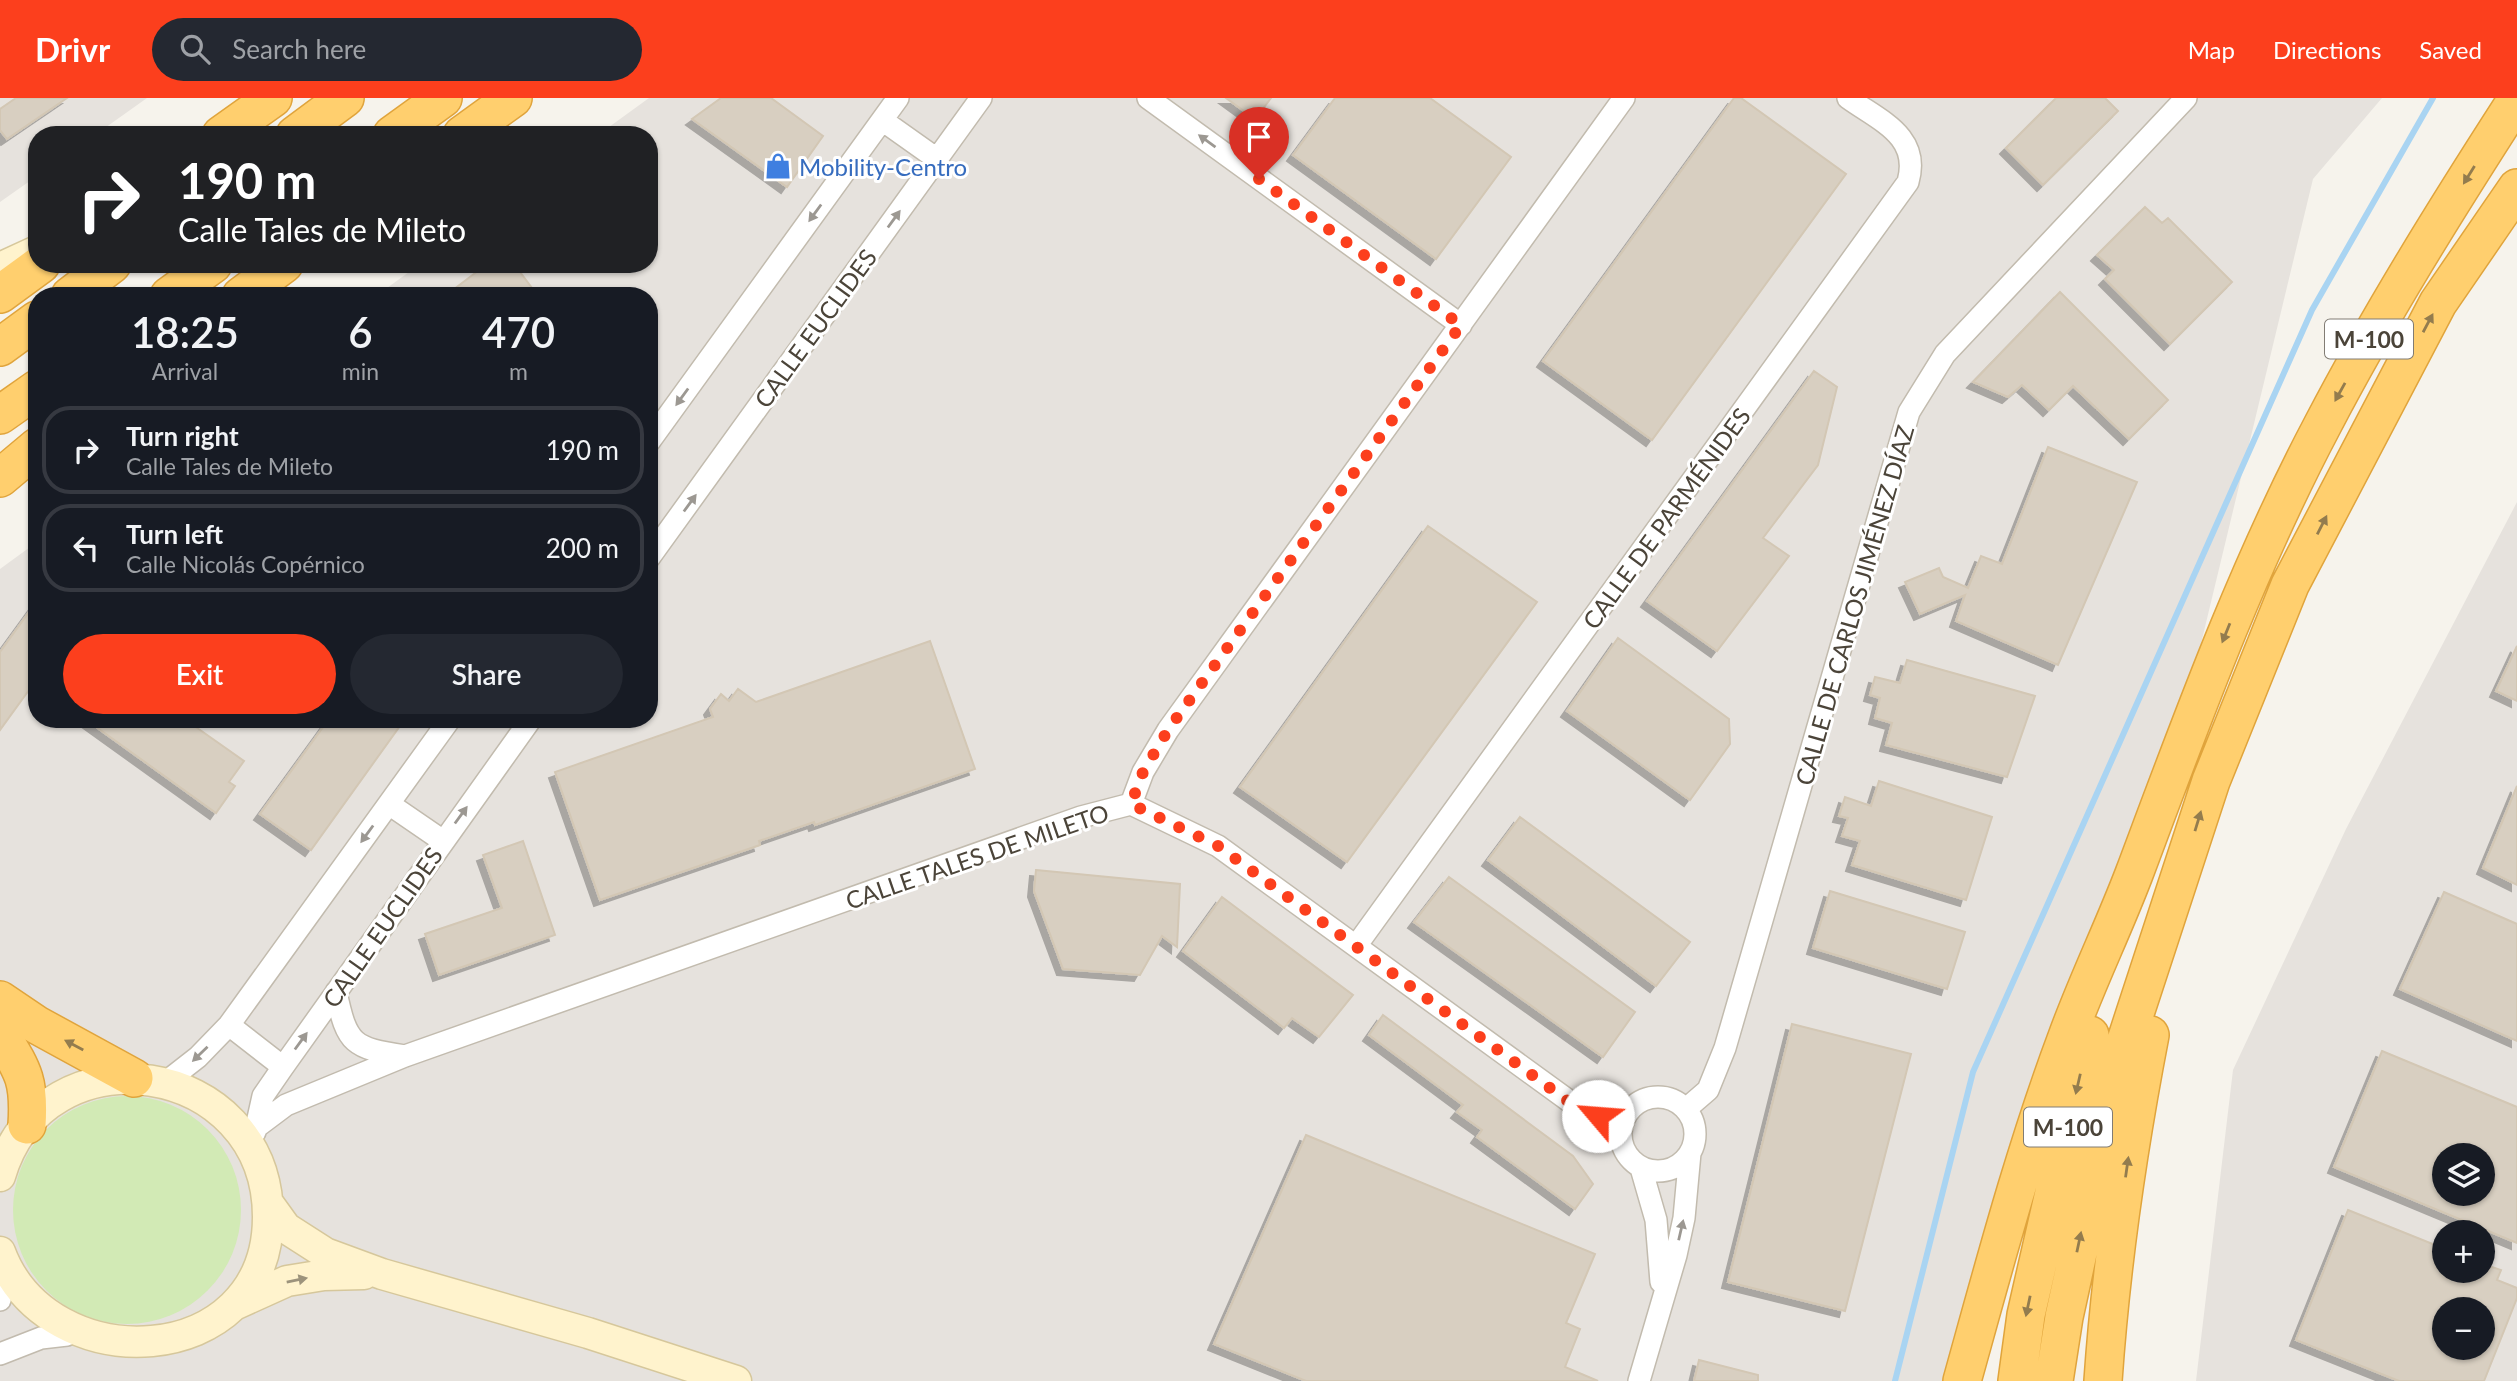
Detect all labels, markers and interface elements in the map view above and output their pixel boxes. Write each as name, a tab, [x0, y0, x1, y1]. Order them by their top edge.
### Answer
search box	[152, 18, 642, 81]
text: Drivr	[35, 29, 110, 69]
icon: search	[176, 30, 214, 68]
text: Search here	[232, 33, 366, 65]
text: Map	[2188, 35, 2235, 64]
text: Directions	[2273, 35, 2381, 64]
text: Saved	[2419, 35, 2482, 64]
pin	[1229, 107, 1289, 179]
icon: arrive	[1240, 118, 1278, 156]
one-way arrow	[1198, 134, 1216, 148]
text: 190 m	[178, 151, 316, 209]
shop icon: Mobility-Centro	[763, 151, 793, 181]
place label: Mobility-Centro	[799, 152, 967, 181]
icon: right	[63, 154, 154, 245]
one-way arrow	[2462, 165, 2475, 185]
one-way arrow	[808, 204, 822, 222]
text: Calle Tales de Mileto	[178, 210, 466, 249]
one-way arrow	[887, 210, 901, 228]
street label: CALLE EUCLIDES	[748, 243, 882, 413]
text: 18:25	[131, 307, 239, 357]
text: 6	[348, 307, 373, 357]
text: 470	[482, 307, 555, 357]
one-way arrow	[2421, 313, 2433, 333]
road number: M-100	[2325, 320, 2413, 358]
text: Arrival	[152, 357, 218, 385]
text: min	[342, 357, 379, 385]
text: m	[509, 357, 528, 385]
one-way arrow	[2335, 382, 2347, 402]
one-way arrow	[675, 388, 689, 406]
street label: CALLE DE PARMÉNIDES	[1576, 402, 1756, 634]
text: Turn right	[126, 420, 239, 452]
street label: CALLE DE CARLOS JIMÉNEZ DÍAZ	[1789, 422, 1919, 788]
icon: right	[67, 431, 105, 469]
text: 190 m	[546, 434, 619, 466]
text: Calle Tales de Mileto	[126, 452, 333, 480]
one-way arrow	[682, 494, 696, 512]
one-way arrow	[2316, 515, 2328, 535]
text: Turn left	[126, 518, 223, 550]
icon: left	[67, 529, 105, 567]
text: 200 m	[546, 532, 619, 564]
text: Calle Nicolás Copérnico	[126, 550, 365, 578]
one-way arrow	[2220, 623, 2231, 644]
button: Exit	[63, 634, 336, 714]
button: Share	[350, 634, 623, 714]
street label: CALLE TALES DE MILETO	[842, 797, 1112, 915]
one-way arrow	[454, 806, 468, 824]
one-way arrow	[2194, 811, 2204, 832]
one-way arrow	[360, 825, 374, 843]
street label: CALLE EUCLIDES	[316, 841, 448, 1013]
one-way arrow	[294, 1032, 308, 1050]
one-way arrow	[64, 1039, 83, 1051]
one-way arrow	[192, 1046, 209, 1062]
one-way arrow	[2072, 1073, 2083, 1095]
position arrow	[1561, 1079, 1635, 1153]
road number: M-100	[2024, 1108, 2112, 1146]
map controls	[2432, 1143, 2495, 1360]
button: layers	[2432, 1143, 2495, 1206]
one-way arrow	[2122, 1156, 2133, 1178]
one-way arrow	[1676, 1219, 1687, 1241]
button: +	[2432, 1220, 2495, 1283]
one-way arrow	[2074, 1231, 2085, 1253]
one-way arrow	[286, 1274, 308, 1285]
one-way arrow	[2023, 1295, 2034, 1317]
button: −	[2432, 1297, 2495, 1360]

